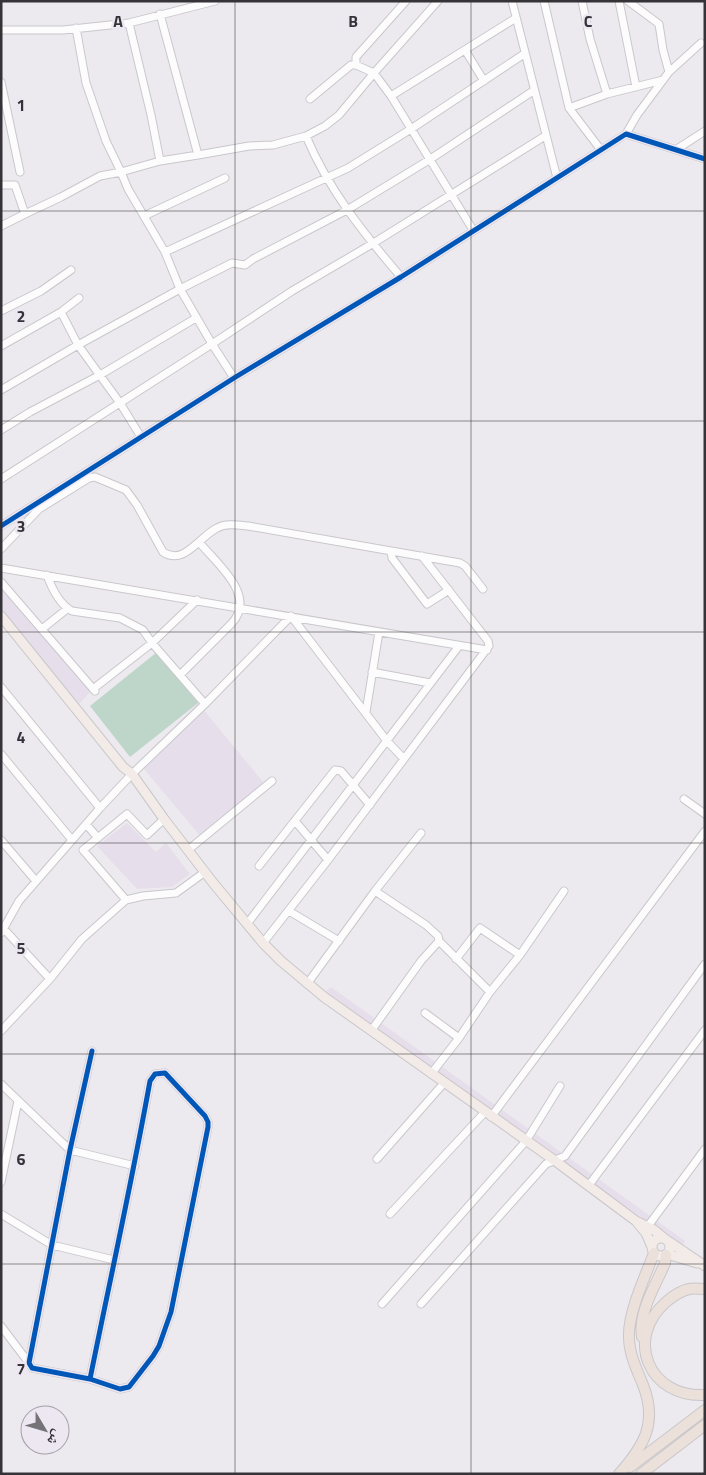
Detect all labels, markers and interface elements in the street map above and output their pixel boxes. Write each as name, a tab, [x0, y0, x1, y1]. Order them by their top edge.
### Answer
text: A	[113, 9, 123, 33]
text: B	[348, 9, 358, 33]
text: C	[584, 9, 593, 33]
text: 1	[17, 93, 25, 117]
text: 2	[17, 304, 25, 328]
text: 3	[17, 514, 25, 538]
text: 4	[17, 725, 26, 749]
text: 5	[17, 936, 26, 960]
text: 6	[17, 1147, 26, 1171]
text: 7	[17, 1357, 25, 1381]
north arrow	[20, 1405, 70, 1455]
text: ش	[43, 1426, 68, 1451]

